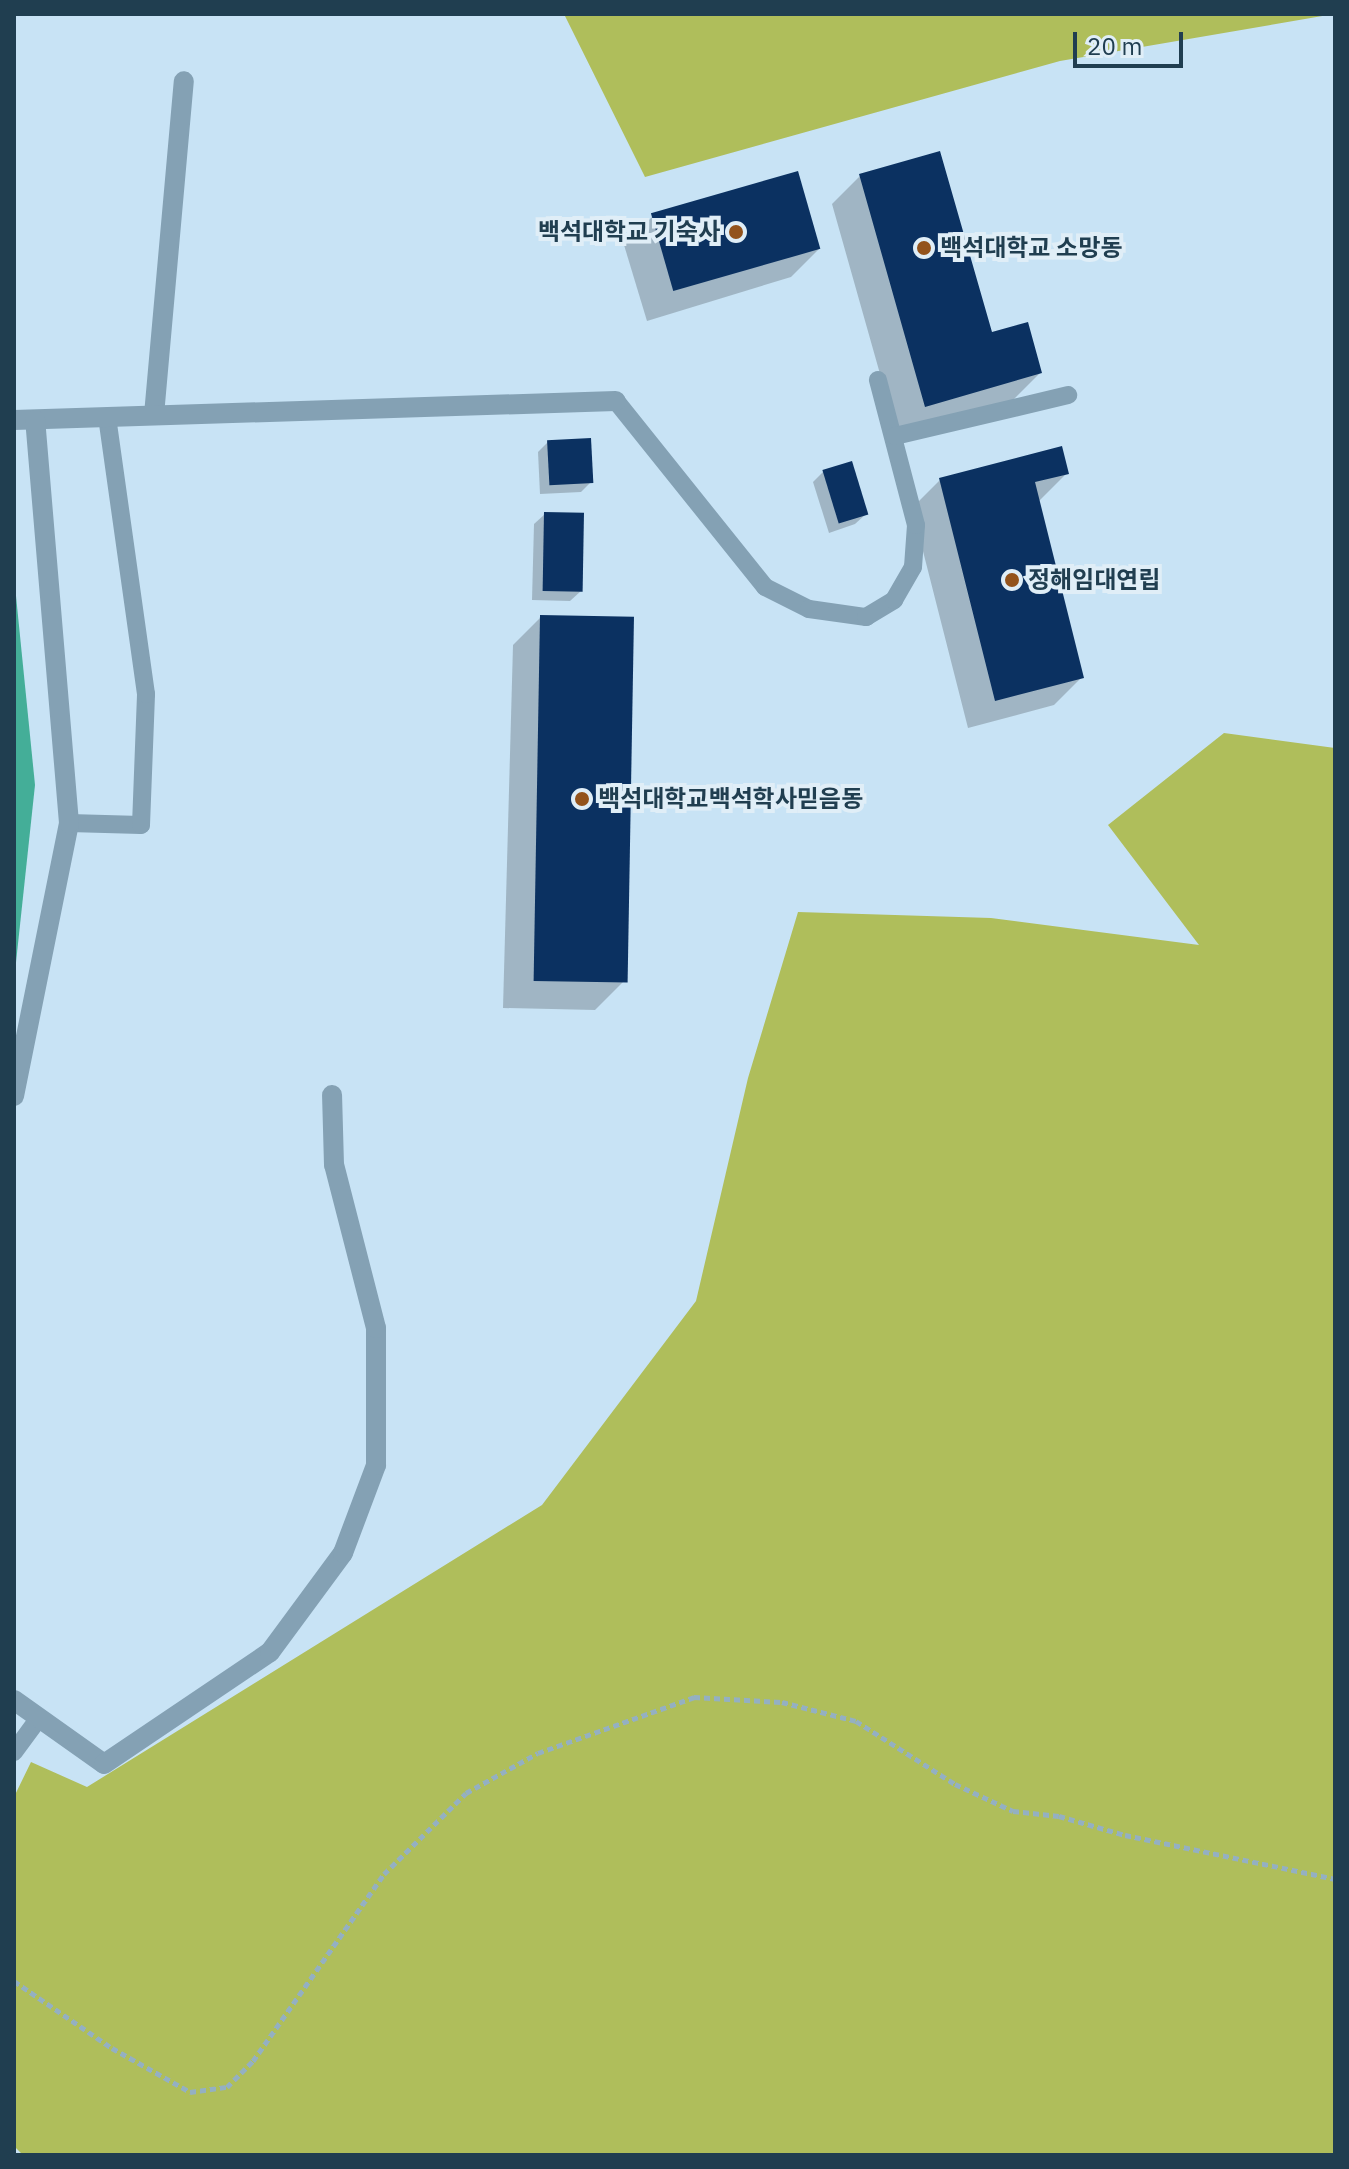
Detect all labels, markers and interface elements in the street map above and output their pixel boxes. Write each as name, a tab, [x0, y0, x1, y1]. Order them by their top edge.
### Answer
scale bar	[1077, 16, 1187, 66]
text: 20 m	[1087, 30, 1142, 62]
place label: 백석대학교 기숙사	[538, 218, 720, 246]
marker: 백석대학교 기숙사	[727, 223, 745, 241]
place label: 백석대학교 소망동	[940, 234, 1122, 262]
marker: 백석대학교 소망동	[915, 239, 933, 257]
place label: 정해임대연립	[1028, 566, 1160, 594]
marker: 정해임대연립	[1003, 571, 1021, 589]
place label: 백석대학교백석학사믿음동	[598, 785, 863, 813]
marker: 백석대학교백석학사믿음동	[573, 790, 591, 808]

